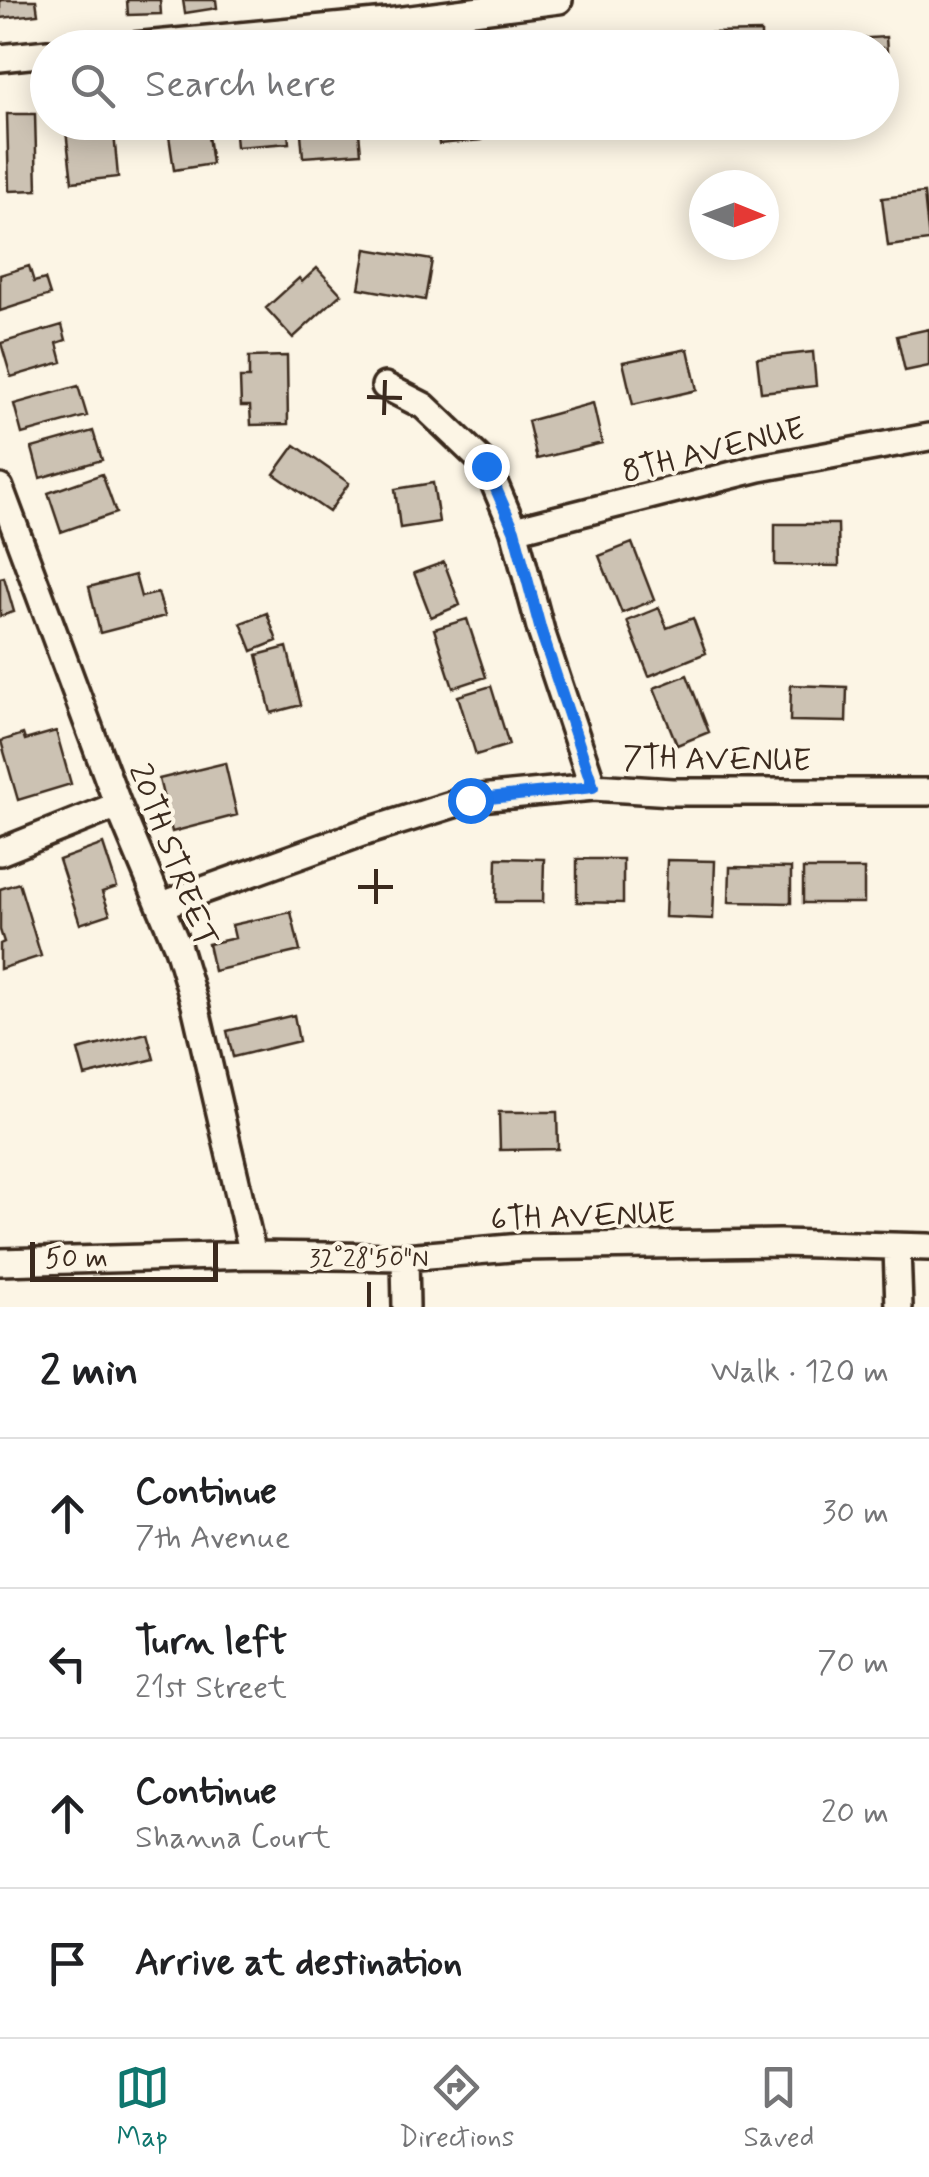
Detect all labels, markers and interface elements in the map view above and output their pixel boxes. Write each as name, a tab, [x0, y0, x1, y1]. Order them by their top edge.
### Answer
search box	[30, 30, 899, 140]
icon: search	[65, 58, 120, 113]
text: Search here	[145, 61, 336, 110]
north arrow	[689, 170, 779, 260]
street label: 8TH AVENUE	[618, 408, 809, 494]
route end	[464, 444, 510, 490]
street label: 7TH AVENUE	[622, 737, 811, 783]
street label: 20TH STREET	[118, 758, 226, 954]
route start	[448, 778, 494, 824]
street label: 6TH AVENUE	[490, 1193, 676, 1241]
scale bar	[30, 1237, 218, 1282]
text: 50 m	[45, 1241, 108, 1278]
text: 32°28'50"N	[309, 1243, 429, 1276]
text: 2 min	[40, 1345, 139, 1400]
text: Walk · 120 m	[711, 1351, 889, 1393]
text: Continue	[135, 1468, 277, 1517]
icon: ahead	[40, 1486, 95, 1541]
text: 30 m	[822, 1492, 889, 1534]
text: 7th Avenue	[135, 1517, 290, 1559]
text: Turn left	[135, 1618, 287, 1667]
icon: left	[40, 1636, 95, 1691]
text: 70 m	[817, 1642, 889, 1684]
text: 21st Street	[135, 1667, 287, 1709]
text: Continue	[135, 1768, 277, 1817]
icon: ahead	[40, 1786, 95, 1841]
text: 20 m	[821, 1792, 889, 1834]
text: Shanna Court	[135, 1817, 331, 1859]
icon: arrive	[40, 1936, 95, 1991]
text: Arrive at destination	[135, 1939, 462, 1988]
tab: Map	[115, 2060, 170, 2157]
tab: Directions	[399, 2060, 514, 2157]
tab: Saved	[744, 2060, 814, 2157]

